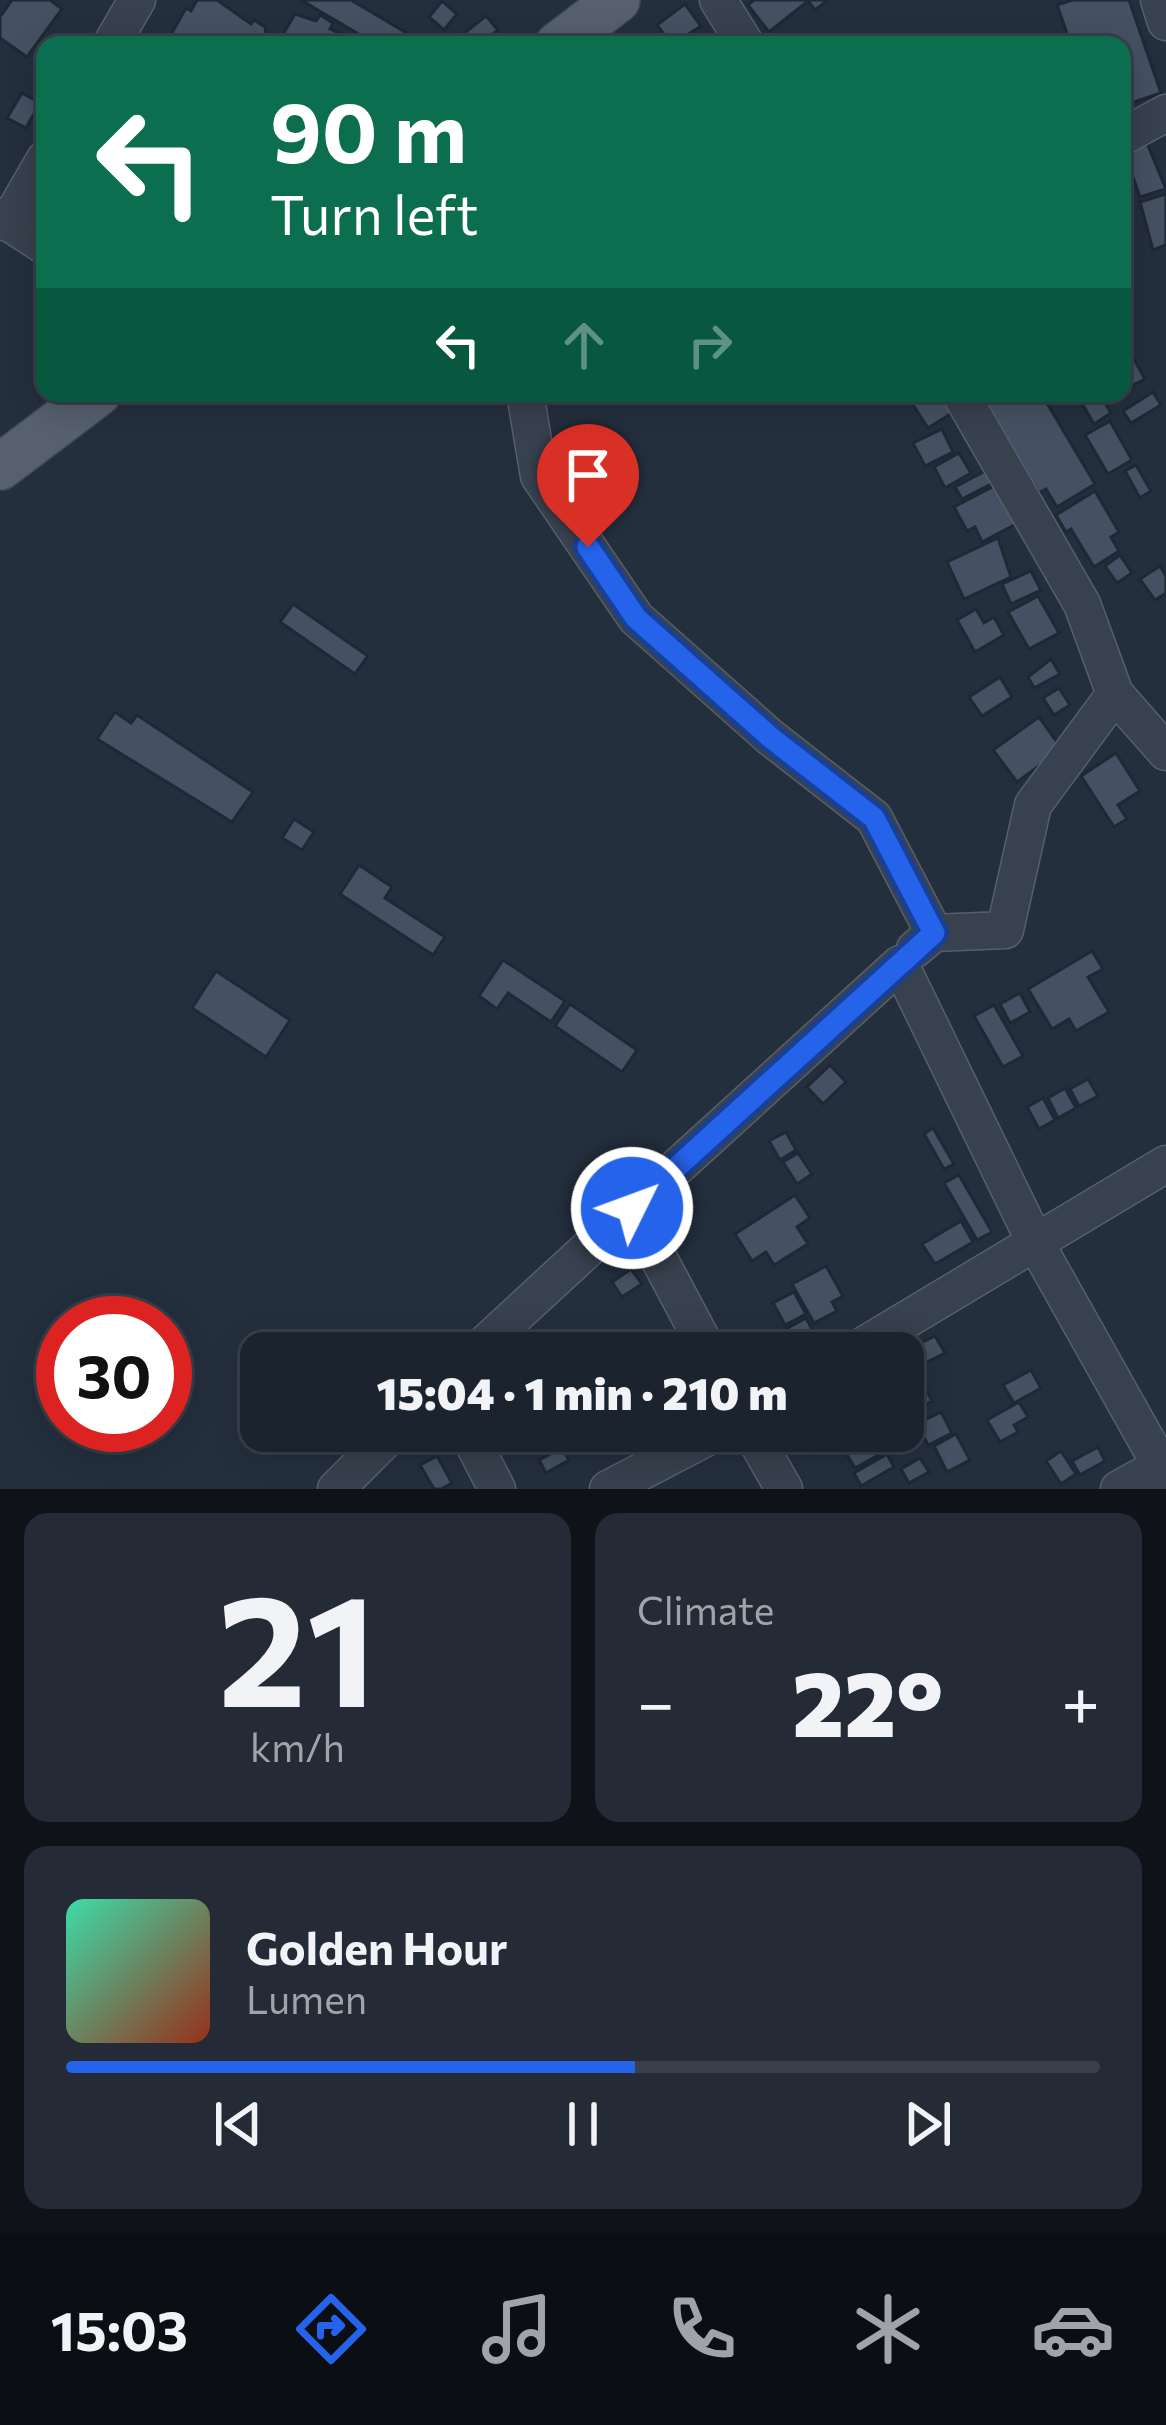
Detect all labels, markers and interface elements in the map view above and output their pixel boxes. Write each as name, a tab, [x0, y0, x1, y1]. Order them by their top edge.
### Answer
text: 90 m	[270, 78, 467, 180]
icon: left	[72, 84, 228, 240]
text: Turn left	[270, 180, 478, 246]
icon: left	[425, 312, 491, 378]
icon: ahead	[551, 312, 617, 378]
icon: right	[677, 312, 743, 378]
pin	[537, 424, 639, 547]
icon: arrive	[555, 442, 621, 508]
position arrow	[569, 1145, 695, 1271]
speed limit sign: 30	[36, 1296, 192, 1452]
text: 15:04 · 1 min · 210 m	[377, 1364, 787, 1419]
text: 21	[218, 1548, 377, 1739]
text: Climate	[637, 1585, 774, 1633]
text: 22°	[792, 1645, 944, 1756]
text: −	[637, 1660, 675, 1741]
text: +	[1061, 1660, 1100, 1741]
text: km/h	[250, 1722, 345, 1770]
text: Golden Hour	[246, 1919, 507, 1974]
text: Lumen	[246, 1974, 367, 2022]
icon: previous	[205, 2091, 271, 2157]
icon: pause	[550, 2091, 616, 2157]
icon: next	[895, 2091, 961, 2157]
icon: directions	[289, 2287, 373, 2371]
icon: music	[475, 2287, 559, 2371]
icon: phone	[660, 2287, 744, 2371]
icon: climate	[846, 2287, 930, 2371]
icon: car	[1031, 2287, 1115, 2371]
text: 15:03	[51, 2296, 188, 2362]

